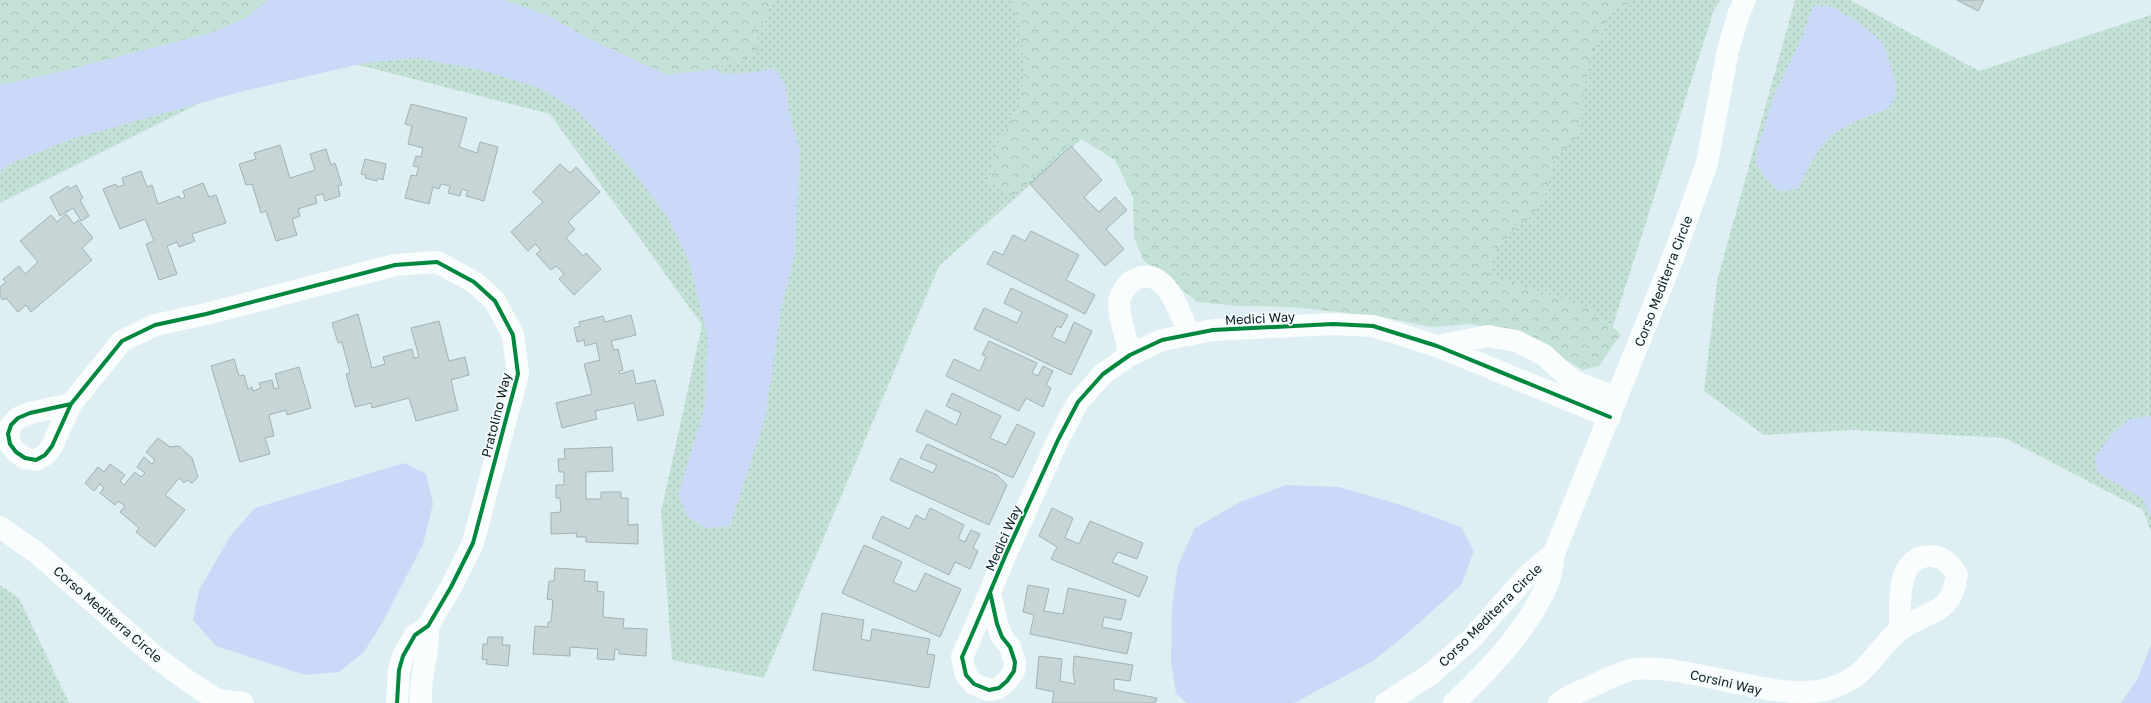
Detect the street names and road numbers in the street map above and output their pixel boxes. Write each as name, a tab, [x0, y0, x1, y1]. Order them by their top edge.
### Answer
street label: Corso Mediterra Circle	[1631, 213, 1695, 349]
street label: Medici Way	[1224, 308, 1296, 328]
street label: Pratolino Way	[478, 370, 514, 459]
street label: Medici Way	[981, 502, 1025, 573]
street label: Corso Mediterra Circle	[1435, 560, 1545, 670]
street label: Corso Mediterra Circle	[50, 562, 166, 666]
street label: Corsini Way	[1689, 666, 1764, 698]

